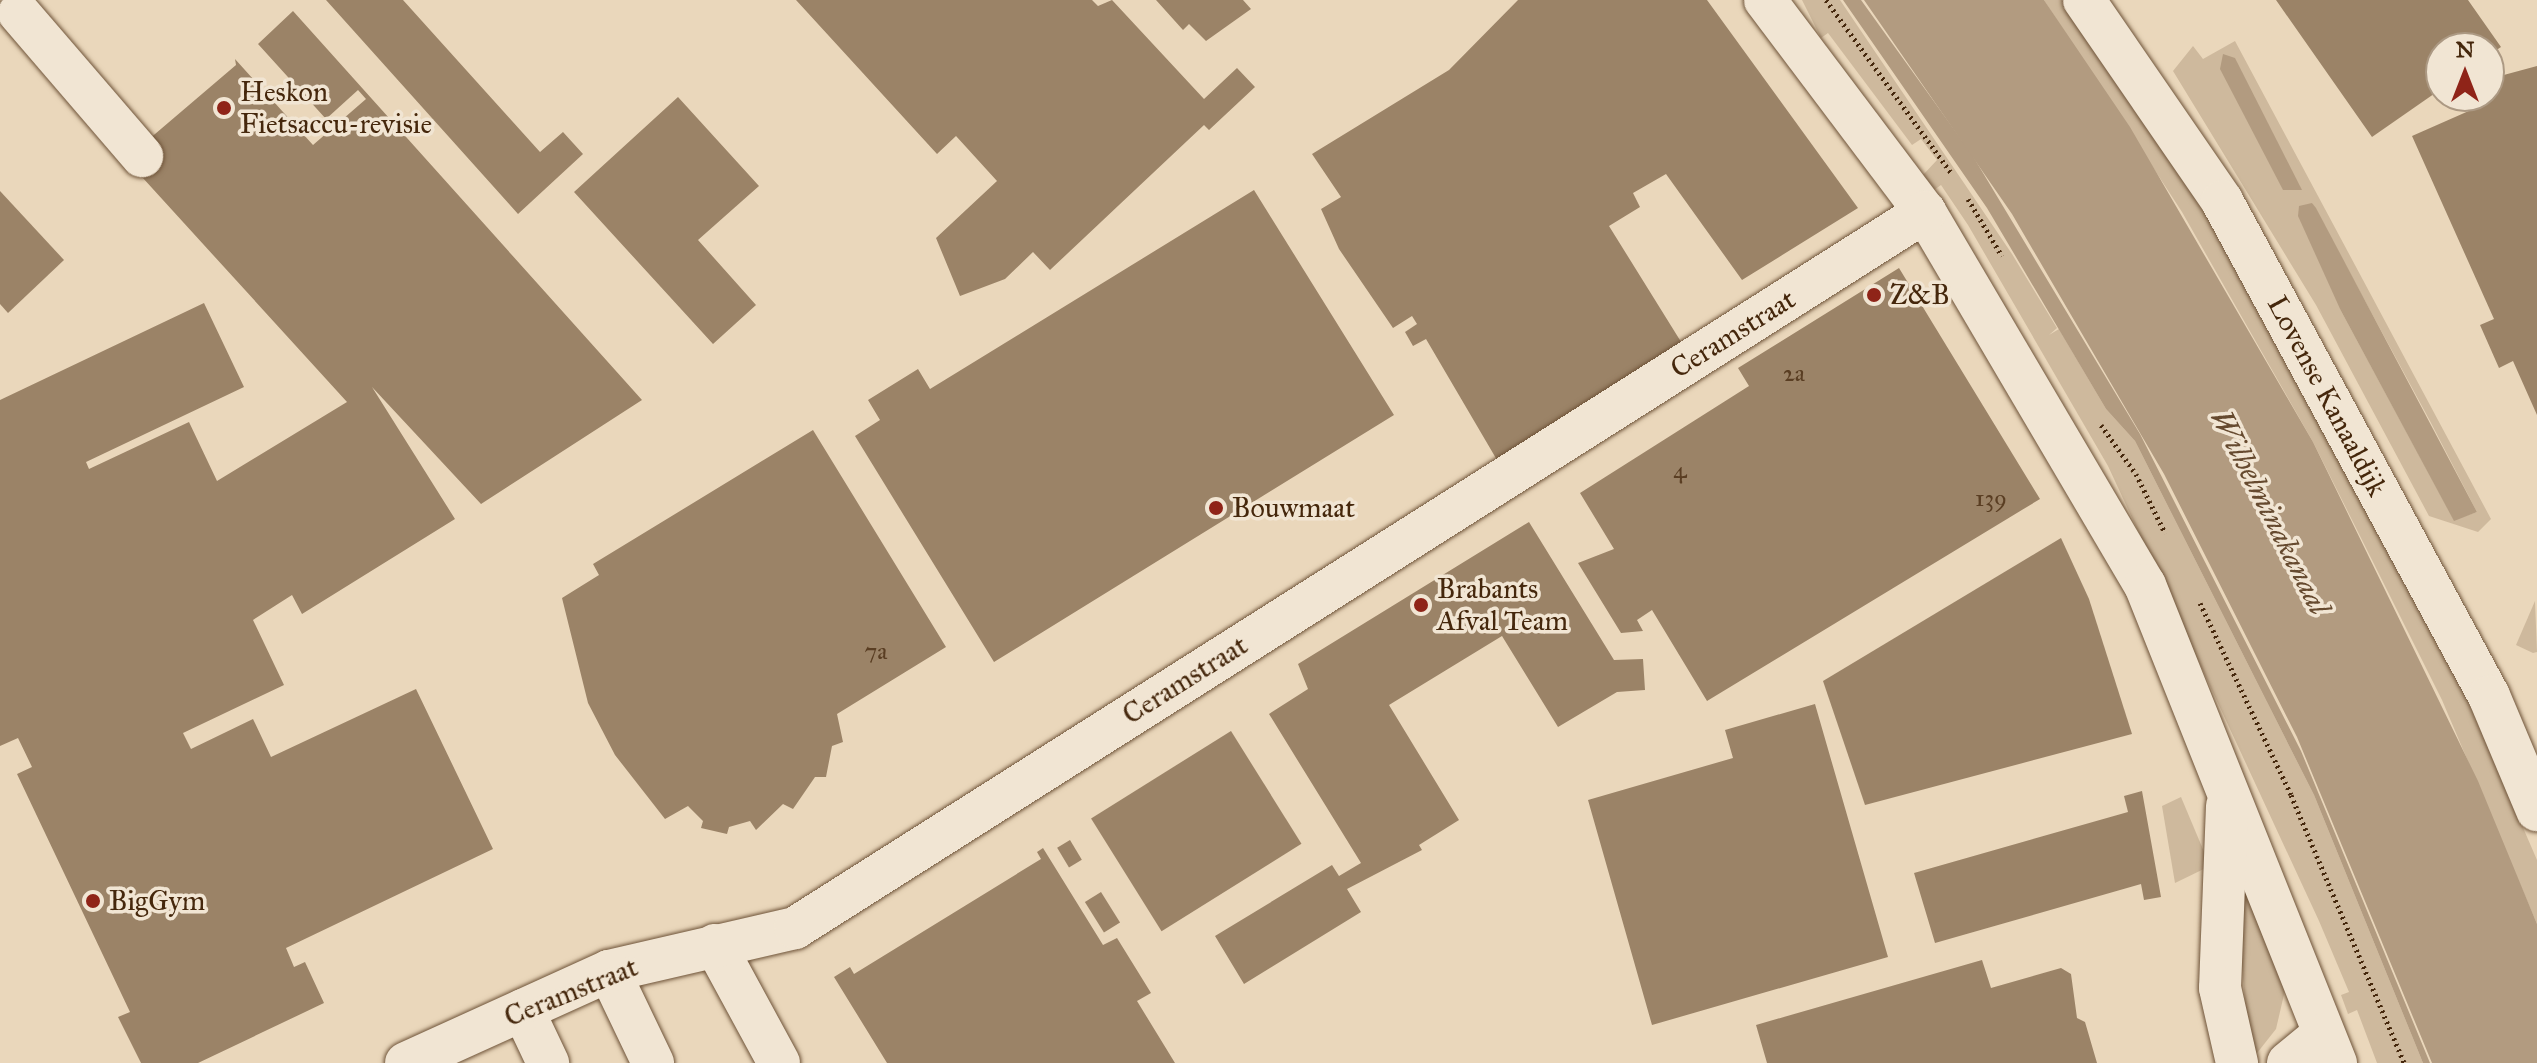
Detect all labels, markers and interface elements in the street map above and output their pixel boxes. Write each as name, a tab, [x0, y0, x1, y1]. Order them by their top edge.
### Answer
north arrow	[2425, 32, 2505, 112]
text: N	[2456, 36, 2474, 63]
place label: Heskon Fietsaccu-revisie	[240, 75, 432, 141]
marker: Heskon Fietsaccu-revisie	[215, 99, 233, 117]
place label: Z&B	[1890, 278, 1950, 312]
street label: Ceramstraat	[1664, 282, 1802, 386]
marker: Z&B	[1865, 286, 1883, 304]
street label: Lovense Kanaaldijk	[2260, 290, 2394, 502]
house number: 2a	[1783, 360, 1805, 388]
water label: Wilhelminakanaal	[2203, 403, 2337, 621]
house number: 4	[1673, 457, 1687, 485]
house number: 139	[1975, 485, 2007, 513]
place label: Bouwmaat	[1232, 491, 1355, 525]
marker: Bouwmaat	[1207, 499, 1225, 517]
place label: Brabants Afval Team	[1437, 572, 1568, 638]
marker: Brabants Afval Team	[1412, 596, 1430, 614]
street label: Ceramstraat	[1116, 628, 1254, 732]
house number: 7a	[865, 638, 887, 666]
place label: BigGym	[109, 884, 205, 918]
marker: BigGym	[84, 892, 102, 910]
street label: Ceramstraat	[499, 950, 643, 1034]

